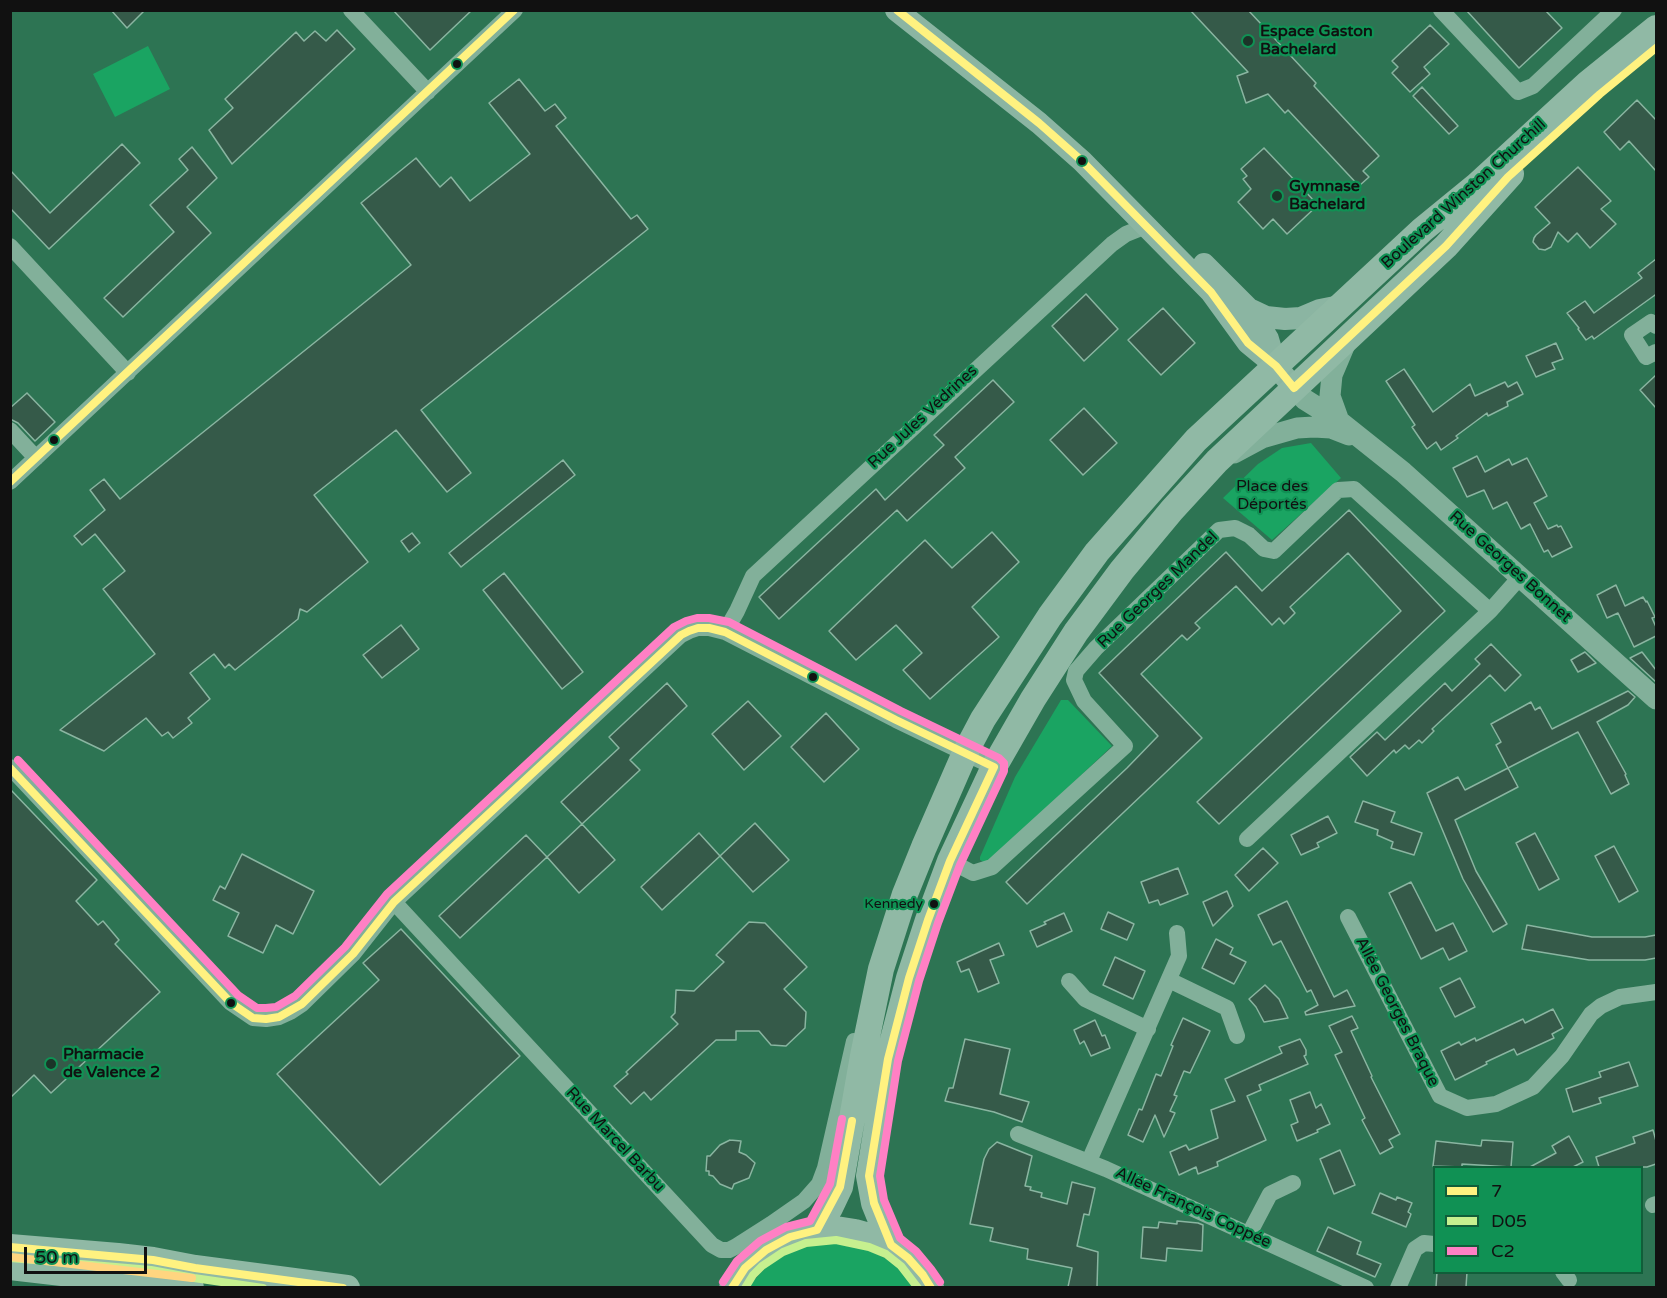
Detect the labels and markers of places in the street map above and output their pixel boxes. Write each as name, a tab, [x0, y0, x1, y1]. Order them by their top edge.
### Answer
place label: Espace Gaston Bachelard	[1260, 22, 1373, 60]
marker: Espace Gaston Bachelard	[1241, 34, 1255, 48]
unlabelled marker	[451, 58, 463, 70]
unlabelled marker	[1076, 155, 1088, 167]
place label: Gymnase Bachelard	[1289, 177, 1365, 215]
marker: Gymnase Bachelard	[1270, 189, 1284, 203]
unlabelled marker	[48, 434, 60, 446]
unlabelled marker	[807, 671, 819, 683]
place label: Kennedy	[864, 896, 923, 912]
marker: Kennedy	[928, 898, 940, 910]
unlabelled marker	[225, 997, 237, 1009]
place label: Pharmacie de Valence 2	[63, 1045, 160, 1083]
marker: Pharmacie de Valence 2	[44, 1057, 58, 1071]

